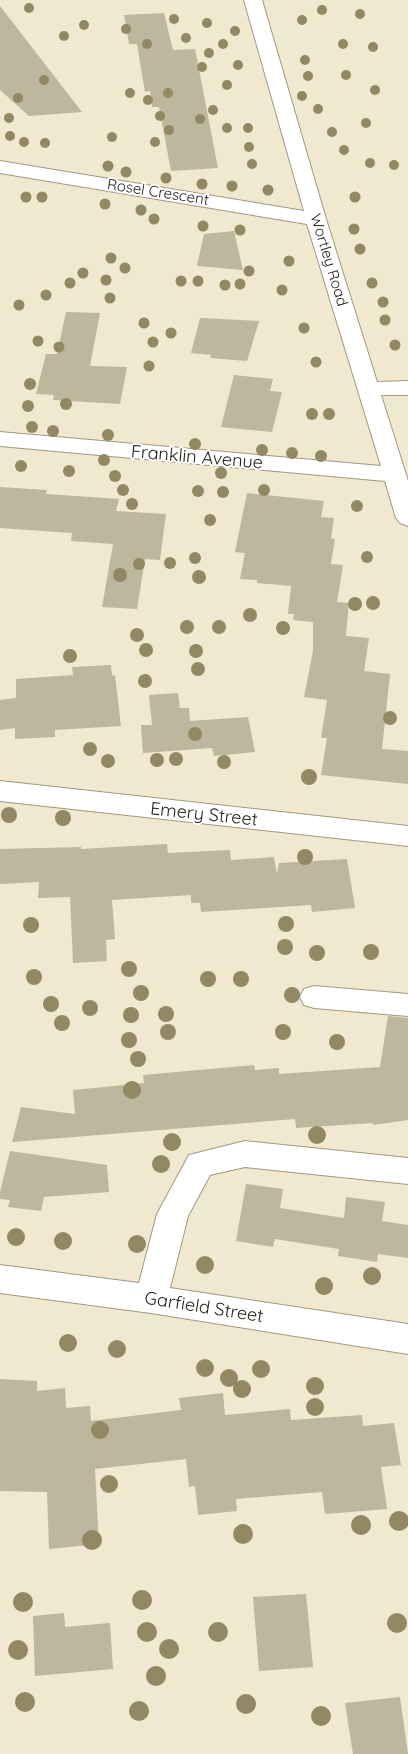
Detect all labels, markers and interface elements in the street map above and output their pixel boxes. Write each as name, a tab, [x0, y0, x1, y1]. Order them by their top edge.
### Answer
street label: Rosel Crescent	[106, 174, 210, 209]
street label: Wortley Road	[306, 211, 353, 308]
street label: Franklin Avenue	[130, 439, 264, 474]
street label: Emery Street	[149, 796, 259, 831]
street label: Garfield Street	[143, 1286, 265, 1327]

